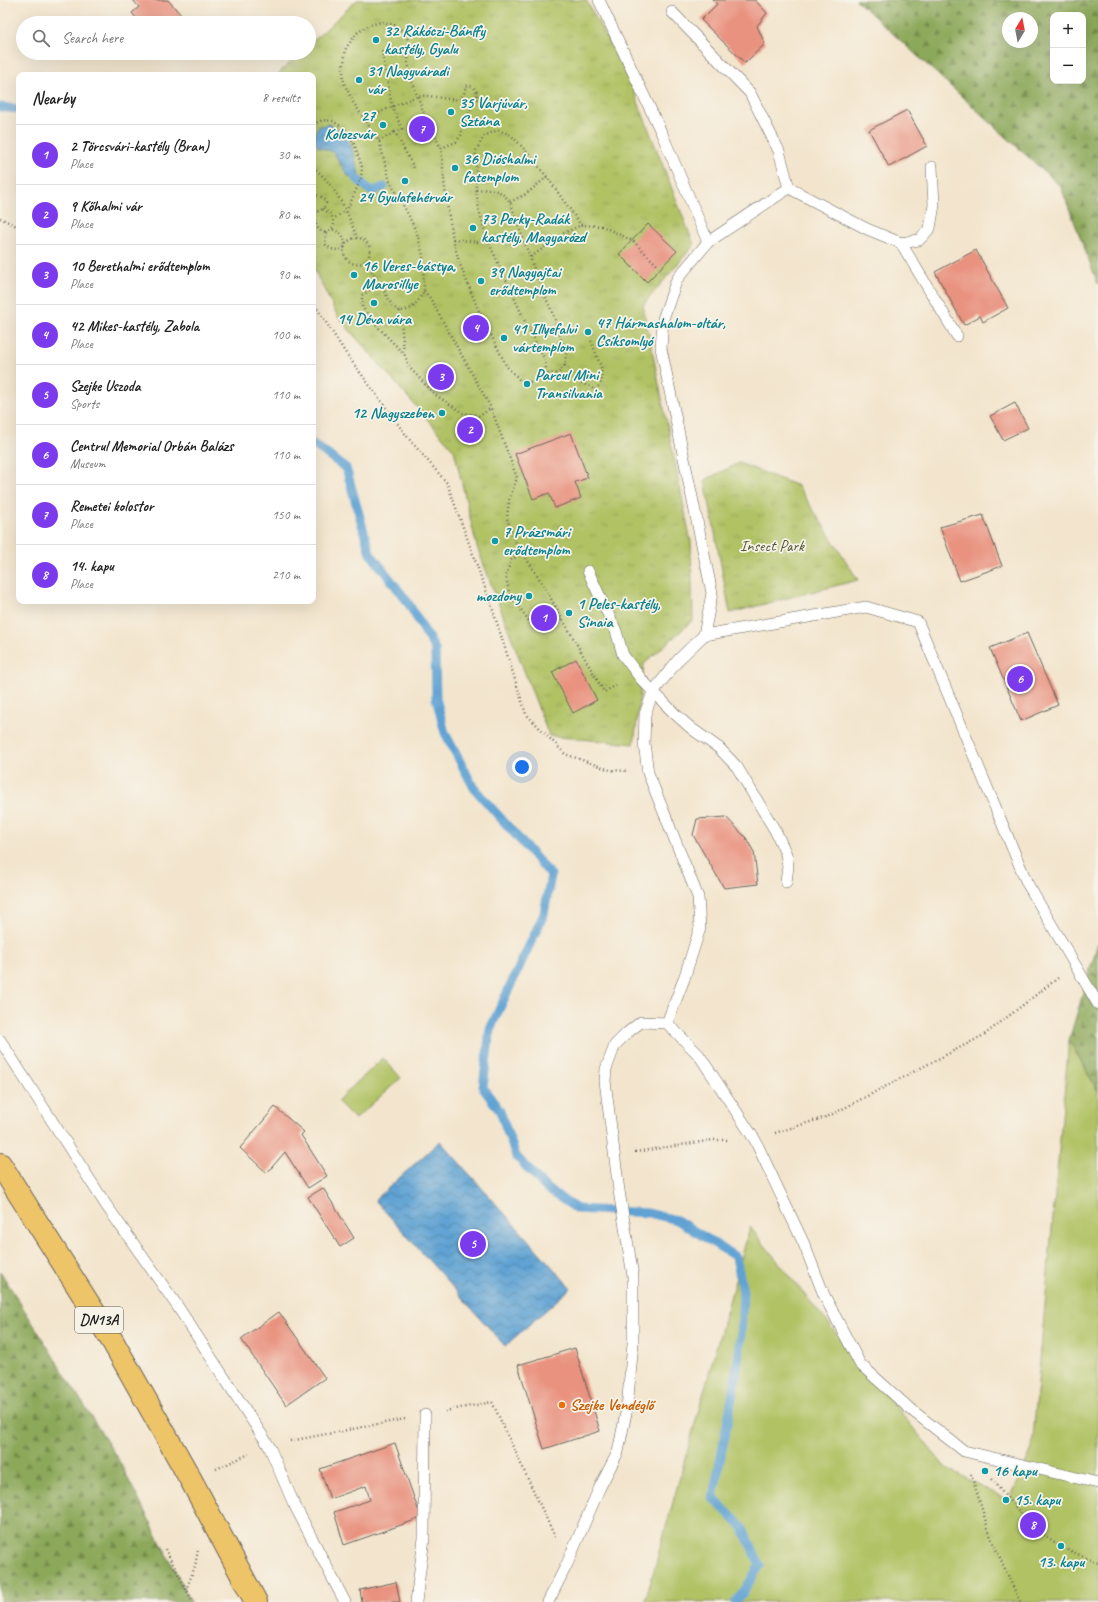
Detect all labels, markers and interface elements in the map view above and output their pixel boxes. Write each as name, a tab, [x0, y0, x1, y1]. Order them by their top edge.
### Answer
north arrow	[1002, 12, 1038, 48]
map controls	[1050, 12, 1086, 84]
button: +	[1050, 12, 1086, 48]
search box	[16, 16, 316, 60]
place label: 32 Rákóczi-Bánffy kastély, Gyalu	[384, 21, 487, 59]
icon: search	[30, 27, 52, 49]
text: Search here	[62, 29, 123, 48]
marker: 32 Rákóczi-Bánffy kastély, Gyalu	[371, 35, 381, 45]
button: −	[1050, 48, 1086, 84]
place label: 31 Nagyváradi vár	[367, 61, 450, 99]
marker: 31 Nagyváradi vár	[354, 75, 364, 85]
text: Nearby	[32, 88, 75, 109]
text: 8 results	[262, 90, 300, 106]
place label: 35 Varjúvár, Sztána	[459, 93, 528, 131]
place label: 27 Kolozsvár	[325, 106, 377, 144]
marker: 35 Varjúvár, Sztána	[446, 107, 456, 117]
pin: 7	[409, 114, 435, 144]
marker: 27 Kolozsvár	[378, 120, 388, 130]
text: 2 Törcsvári-kastély (Bran)	[70, 137, 209, 156]
text: 1	[42, 147, 48, 163]
text: 30 m	[278, 147, 300, 163]
place label: 36 Dióshalmi fatemplom	[463, 149, 537, 187]
text: Place	[70, 156, 93, 172]
marker: 36 Dióshalmi fatemplom	[450, 163, 460, 173]
marker: 24 Gyulafehérvár	[400, 176, 410, 186]
place label: 24 Gyulafehérvár	[358, 187, 454, 207]
text: 9 Kőhalmi vár	[70, 197, 142, 216]
text: 2	[42, 207, 48, 223]
text: 80 m	[278, 207, 300, 223]
place label: 73 Perky-Radák kastély, Magyarózd	[481, 209, 588, 247]
text: Place	[70, 216, 93, 232]
marker: 73 Perky-Radák kastély, Magyarózd	[468, 223, 478, 233]
place label: 16 Veres-bástya, Marosillye	[362, 256, 456, 294]
text: 10 Berethalmi erődtemplom	[70, 257, 210, 276]
place label: 39 Nagyajtai erődtemplom	[489, 262, 562, 300]
text: 3	[42, 267, 48, 283]
text: 90 m	[278, 267, 300, 283]
marker: 16 Veres-bástya, Marosillye	[349, 270, 359, 280]
text: Place	[70, 276, 93, 292]
marker: 39 Nagyajtai erődtemplom	[476, 276, 486, 286]
marker: 14 Déva vára	[369, 298, 379, 308]
place label: 14 Déva vára	[337, 309, 413, 329]
pin: 4	[463, 313, 489, 343]
place label: 47 Hármashalom-oltár, Csíksomlyó	[596, 313, 726, 351]
text: 42 Mikes-kastély, Zabola	[70, 317, 199, 336]
place label: 41 Illyefalvi vártemplom	[512, 319, 579, 357]
text: 4	[42, 327, 48, 343]
text: 100 m	[272, 327, 300, 343]
marker: 47 Hármashalom-oltár, Csíksomlyó	[583, 327, 593, 337]
marker: 41 Illyefalvi vártemplom	[499, 333, 509, 343]
text: Place	[70, 336, 93, 352]
pin: 3	[428, 362, 454, 392]
place label: Parcul Mini Transilvania	[535, 365, 603, 403]
text: Szejke Uszoda	[70, 377, 140, 396]
marker: Parcul Mini Transilvania	[522, 379, 532, 389]
text: 5	[42, 387, 48, 403]
text: 110 m	[272, 387, 300, 403]
text: Sports	[70, 396, 99, 412]
place label: 12 Nagyszeben	[352, 403, 436, 423]
marker: 12 Nagyszeben	[437, 408, 447, 418]
pin: 2	[457, 415, 483, 445]
text: Centrul Memorial Orbán Balázs	[70, 437, 233, 456]
text: 6	[42, 447, 48, 463]
text: 110 m	[272, 447, 300, 463]
text: Museum	[70, 456, 105, 472]
text: Remetei kolostor	[70, 497, 153, 516]
text: 7	[42, 507, 48, 523]
text: 150 m	[272, 507, 300, 523]
text: Place	[70, 516, 93, 532]
place label: 7 Prázsmári erődtemplom	[503, 522, 572, 560]
marker: 7 Prázsmári erődtemplom	[490, 536, 500, 546]
park label: Insect Park	[740, 536, 805, 556]
text: 14. kapu	[70, 557, 114, 576]
text: 8	[42, 567, 48, 583]
text: 210 m	[272, 567, 300, 583]
text: Place	[70, 576, 93, 592]
place label: mozdony	[476, 586, 523, 606]
marker: mozdony	[524, 591, 534, 601]
place label: 1 Peles-kastély, Sinaia	[577, 594, 660, 632]
pin: 1	[531, 603, 557, 633]
marker: 1 Peles-kastély, Sinaia	[564, 608, 574, 618]
pin: 6	[1007, 664, 1033, 694]
your location	[512, 757, 532, 777]
pin: 5	[460, 1229, 486, 1259]
road number: DN13A	[75, 1307, 123, 1333]
place label: Szejke Vendéglő	[570, 1395, 657, 1415]
marker: Szejke Vendéglő	[557, 1400, 567, 1410]
place label: 16 kapu	[993, 1461, 1039, 1481]
marker: 16 kapu	[980, 1466, 990, 1476]
place label: 15. kapu	[1014, 1490, 1062, 1510]
marker: 15. kapu	[1001, 1495, 1011, 1505]
pin: 8	[1020, 1510, 1046, 1540]
marker: 13. kapu	[1056, 1541, 1066, 1551]
place label: 13. kapu	[1038, 1552, 1086, 1572]

